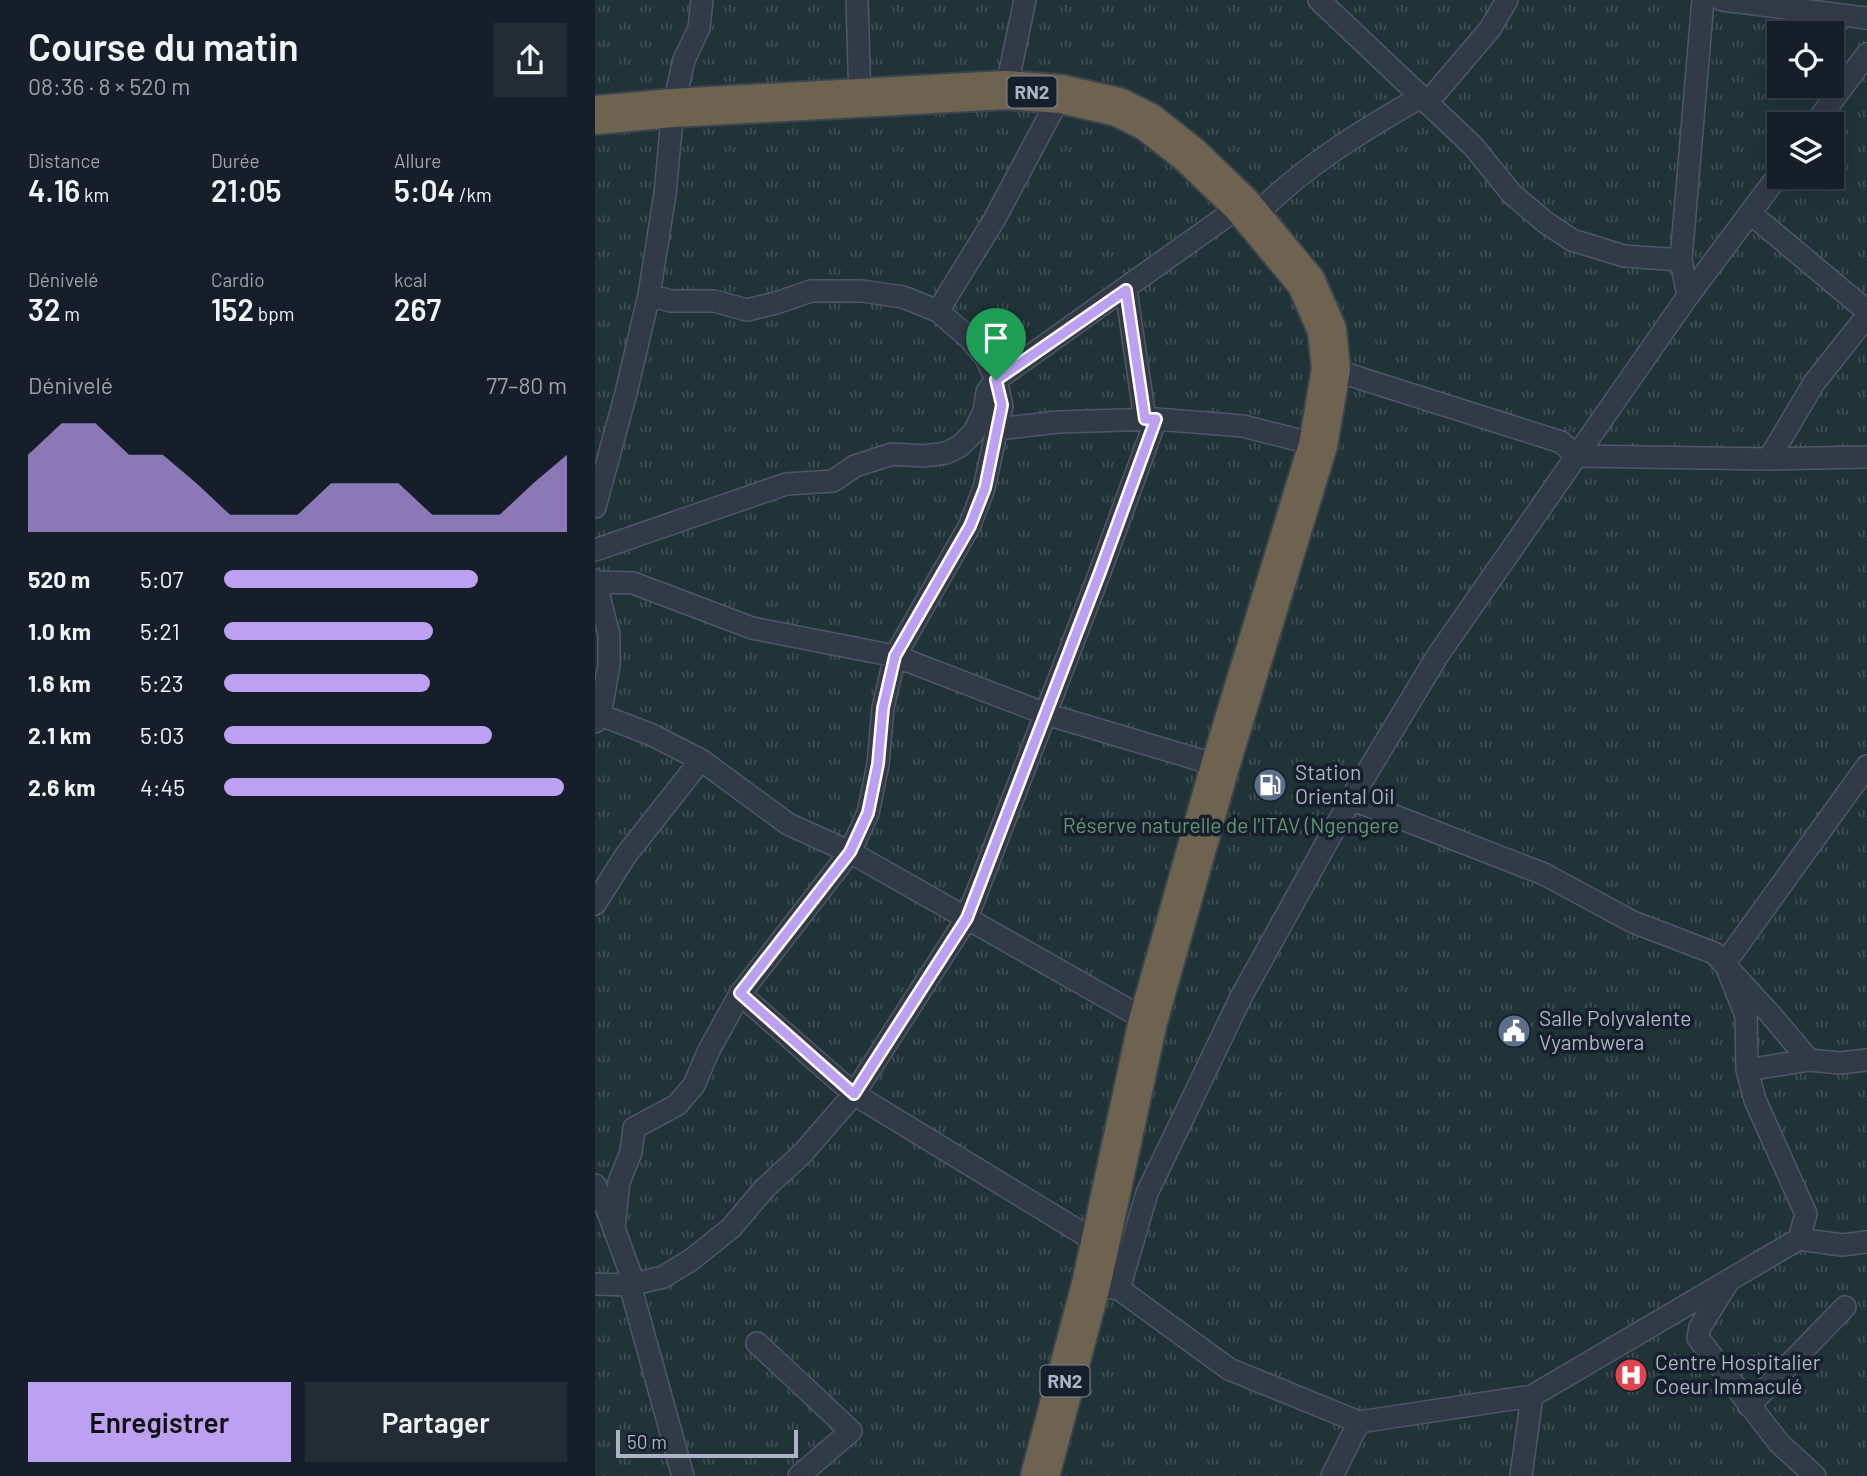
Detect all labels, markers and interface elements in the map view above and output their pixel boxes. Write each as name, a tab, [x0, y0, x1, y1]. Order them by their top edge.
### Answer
map controls	[1767, 21, 1844, 189]
button: locate	[1767, 21, 1844, 98]
text: Course du matin	[28, 23, 299, 69]
button: share	[493, 23, 567, 97]
text: 08:36 · 8 × 520 m	[28, 72, 190, 100]
road number: RN2	[1007, 76, 1057, 108]
button: layers	[1767, 112, 1844, 189]
text: Distance	[28, 149, 100, 172]
text: Durée	[211, 149, 260, 172]
text: Allure	[394, 149, 441, 172]
text: 4.16	[28, 172, 80, 208]
text: 21:05	[211, 172, 281, 208]
text: 5:04	[394, 172, 455, 208]
text: km	[80, 183, 109, 206]
text: /km	[455, 183, 492, 206]
text: Dénivelé	[28, 268, 98, 291]
text: Cardio	[211, 268, 265, 291]
text: kcal	[394, 268, 427, 291]
text: 32	[28, 291, 60, 327]
text: 152	[211, 291, 254, 327]
text: 267	[394, 291, 441, 327]
text: m	[60, 302, 80, 325]
text: bpm	[254, 302, 294, 325]
pin	[966, 308, 1026, 380]
icon: arrive	[977, 319, 1015, 357]
text: Dénivelé	[28, 371, 113, 399]
text: 77–80 m	[486, 371, 567, 399]
text: 520 m	[28, 565, 90, 593]
text: 5:07	[140, 565, 184, 593]
text: 1.0 km	[28, 617, 91, 645]
text: 5:21	[140, 617, 180, 645]
text: 1.6 km	[28, 669, 91, 697]
text: 5:23	[140, 669, 184, 697]
text: 2.1 km	[28, 721, 91, 749]
text: 5:03	[140, 721, 184, 749]
place label: Station Oriental Oil	[1295, 759, 1394, 808]
fuel station icon: Station Oriental Oil	[1251, 766, 1289, 804]
text: 2.6 km	[28, 773, 96, 801]
text: 4:45	[140, 773, 185, 801]
park label: Réserve naturelle de l'ITAV (Ngengere	[1063, 812, 1399, 837]
place label: Salle Polyvalente Vyambwera	[1539, 1005, 1691, 1054]
public building icon: Salle Polyvalente Vyambwera	[1495, 1012, 1533, 1050]
place label: Centre Hospitalier Coeur Immaculé	[1655, 1349, 1821, 1398]
hospital icon: Centre Hospitalier Coeur Immaculé	[1612, 1356, 1650, 1394]
road number: RN2	[1041, 1366, 1089, 1396]
button: Enregistrer	[28, 1382, 291, 1462]
button: Partager	[305, 1382, 567, 1462]
scale bar	[616, 1427, 798, 1459]
text: 50 m	[627, 1430, 667, 1453]

